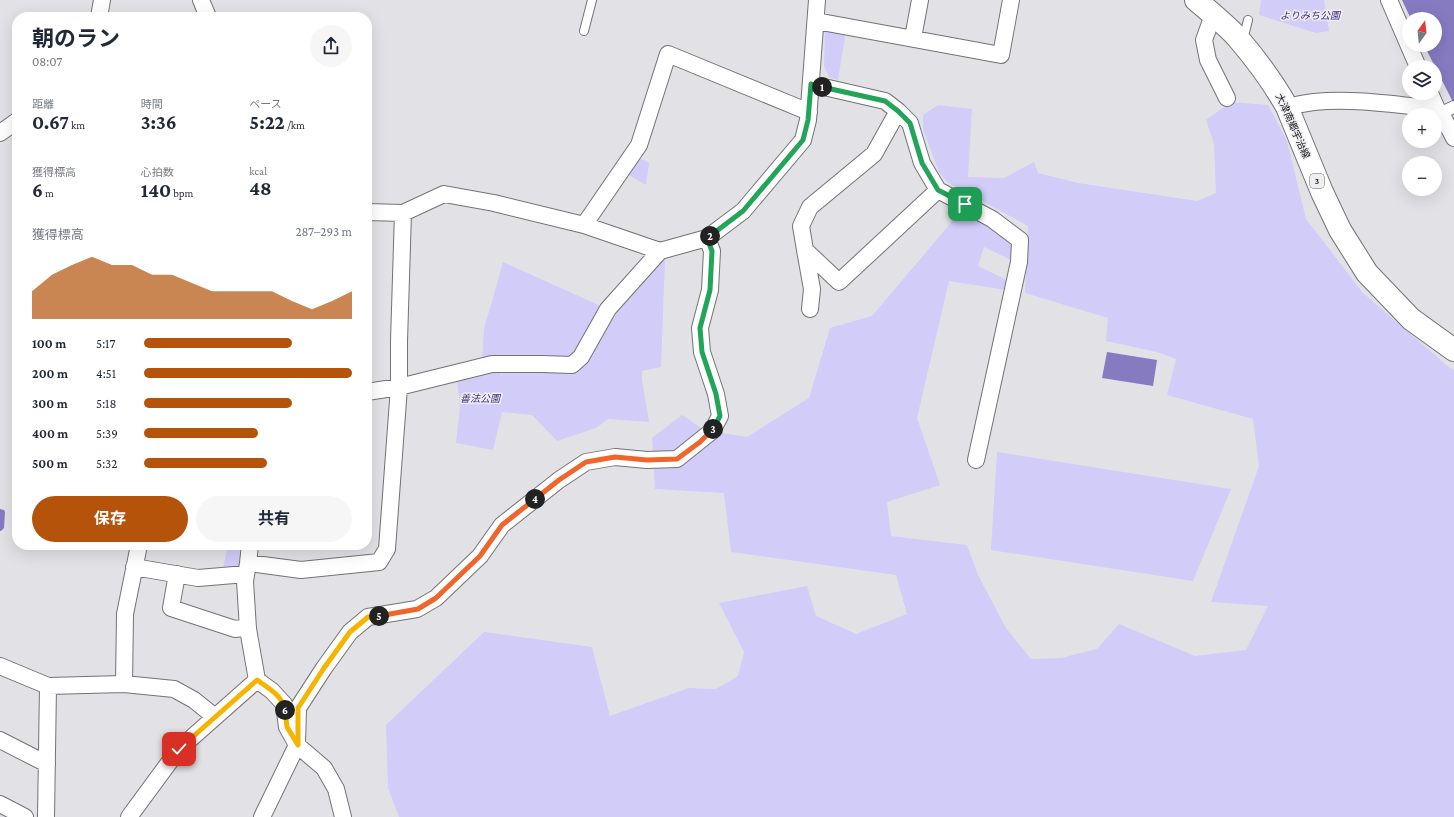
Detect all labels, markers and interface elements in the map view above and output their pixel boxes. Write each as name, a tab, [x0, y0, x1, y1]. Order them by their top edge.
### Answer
park label: よりみち公園	[1280, 10, 1342, 21]
north arrow	[1402, 12, 1442, 52]
map controls	[1402, 12, 1442, 196]
button: share	[310, 25, 352, 67]
text: 朝のラン	[32, 26, 120, 51]
text: 08:07	[32, 54, 62, 69]
button: layers	[1402, 60, 1442, 100]
pin: 1	[812, 77, 832, 97]
text: 1	[820, 81, 824, 93]
street label: 大津南郷宇治線	[1274, 92, 1312, 160]
text: 距離	[32, 98, 54, 110]
text: 時間	[141, 98, 163, 110]
text: ペース	[249, 98, 282, 110]
button: +	[1402, 108, 1442, 148]
text: 0.67	[32, 111, 69, 133]
text: 3:36	[141, 111, 177, 133]
text: 5:22	[249, 111, 285, 133]
text: km	[69, 119, 85, 131]
text: /km	[285, 119, 305, 131]
button: −	[1402, 156, 1442, 196]
text: kcal	[249, 165, 267, 177]
text: 獲得標高	[32, 166, 76, 178]
text: 心拍数	[141, 166, 174, 178]
road number: 3	[1310, 174, 1324, 188]
text: 48	[249, 177, 272, 199]
text: 6	[32, 179, 43, 201]
text: 140	[141, 179, 171, 201]
text: m	[43, 187, 54, 199]
text: bpm	[171, 187, 193, 199]
pin	[948, 187, 982, 221]
icon: arrive	[954, 193, 976, 215]
text: 287–293 m	[295, 224, 352, 239]
pin: 2	[700, 226, 720, 246]
text: 獲得標高	[32, 227, 84, 242]
text: 2	[707, 230, 713, 242]
text: 100 m	[32, 336, 66, 351]
text: 5:17	[96, 336, 115, 351]
text: 200 m	[32, 366, 68, 381]
text: 4:51	[96, 366, 116, 381]
park label: 善法公園	[460, 393, 502, 404]
text: 300 m	[32, 396, 68, 411]
text: 5:18	[96, 396, 116, 411]
pin: 3	[703, 419, 723, 439]
text: 3	[710, 423, 716, 435]
text: 400 m	[32, 426, 68, 441]
text: 5:39	[96, 426, 118, 441]
text: 500 m	[32, 456, 68, 471]
text: 5:32	[96, 456, 117, 471]
pin: 4	[525, 489, 545, 509]
text: 4	[532, 493, 538, 505]
button: 保存	[32, 496, 188, 542]
button: 共有	[196, 496, 352, 542]
pin: 5	[369, 606, 389, 626]
text: 5	[376, 610, 382, 622]
pin: 6	[275, 700, 295, 720]
text: 6	[282, 704, 288, 716]
pin	[162, 732, 196, 766]
icon: check	[168, 738, 190, 760]

